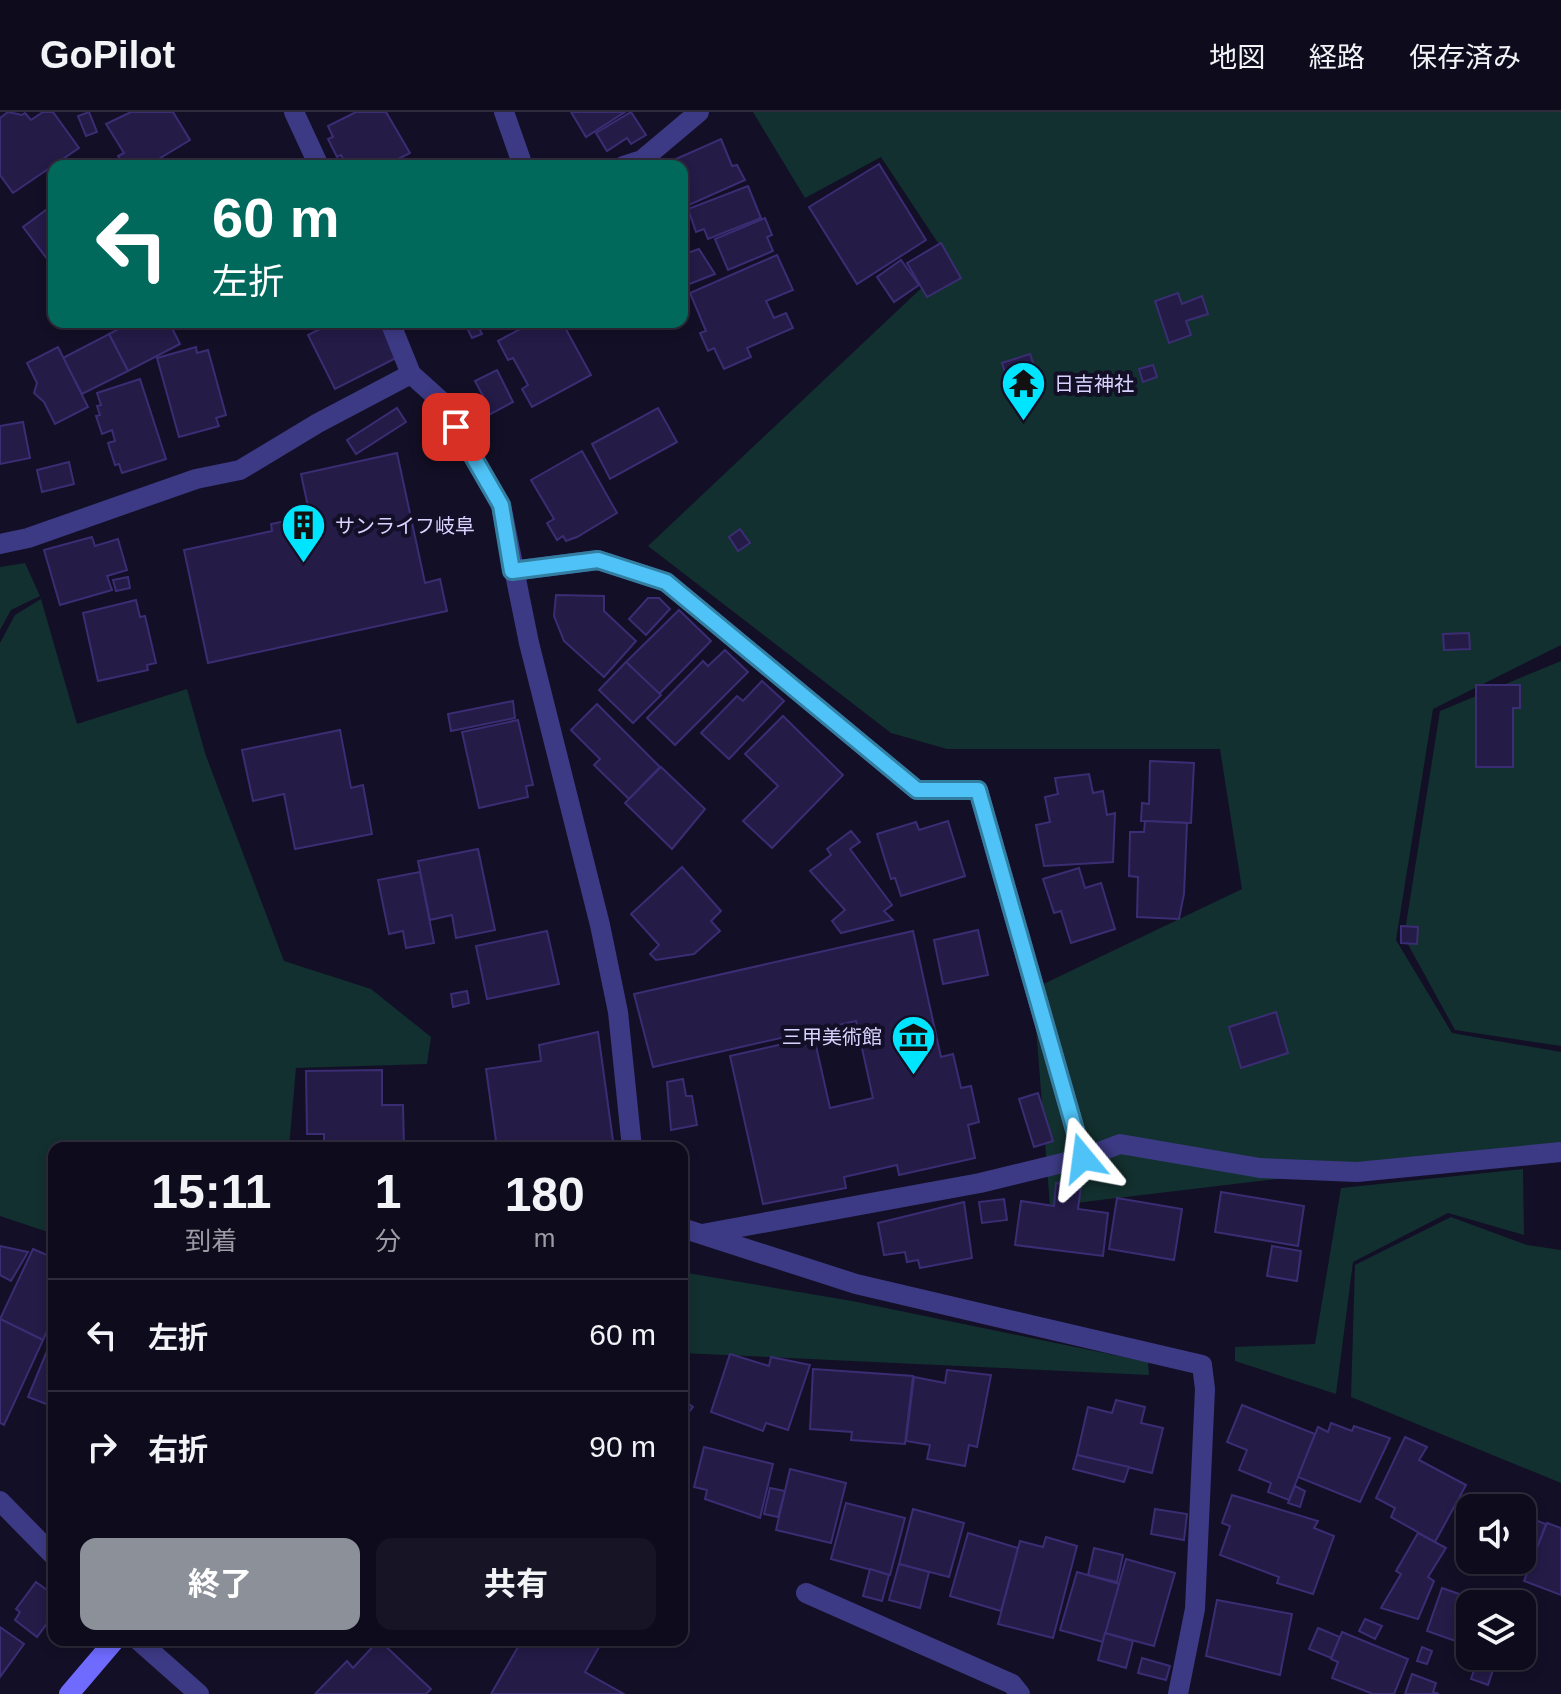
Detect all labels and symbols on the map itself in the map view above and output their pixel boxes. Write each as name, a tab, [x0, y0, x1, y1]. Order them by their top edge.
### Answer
temple icon: 日吉神社	[999, 360, 1047, 423]
place label: 日吉神社	[1054, 373, 1134, 395]
pin	[422, 393, 490, 461]
building icon: サンライフ岐阜	[280, 502, 328, 565]
place label: サンライフ岐阜	[335, 515, 475, 537]
museum icon: 三甲美術館	[889, 1013, 937, 1076]
place label: 三甲美術館	[782, 1026, 882, 1048]
position arrow	[1041, 1116, 1125, 1200]

